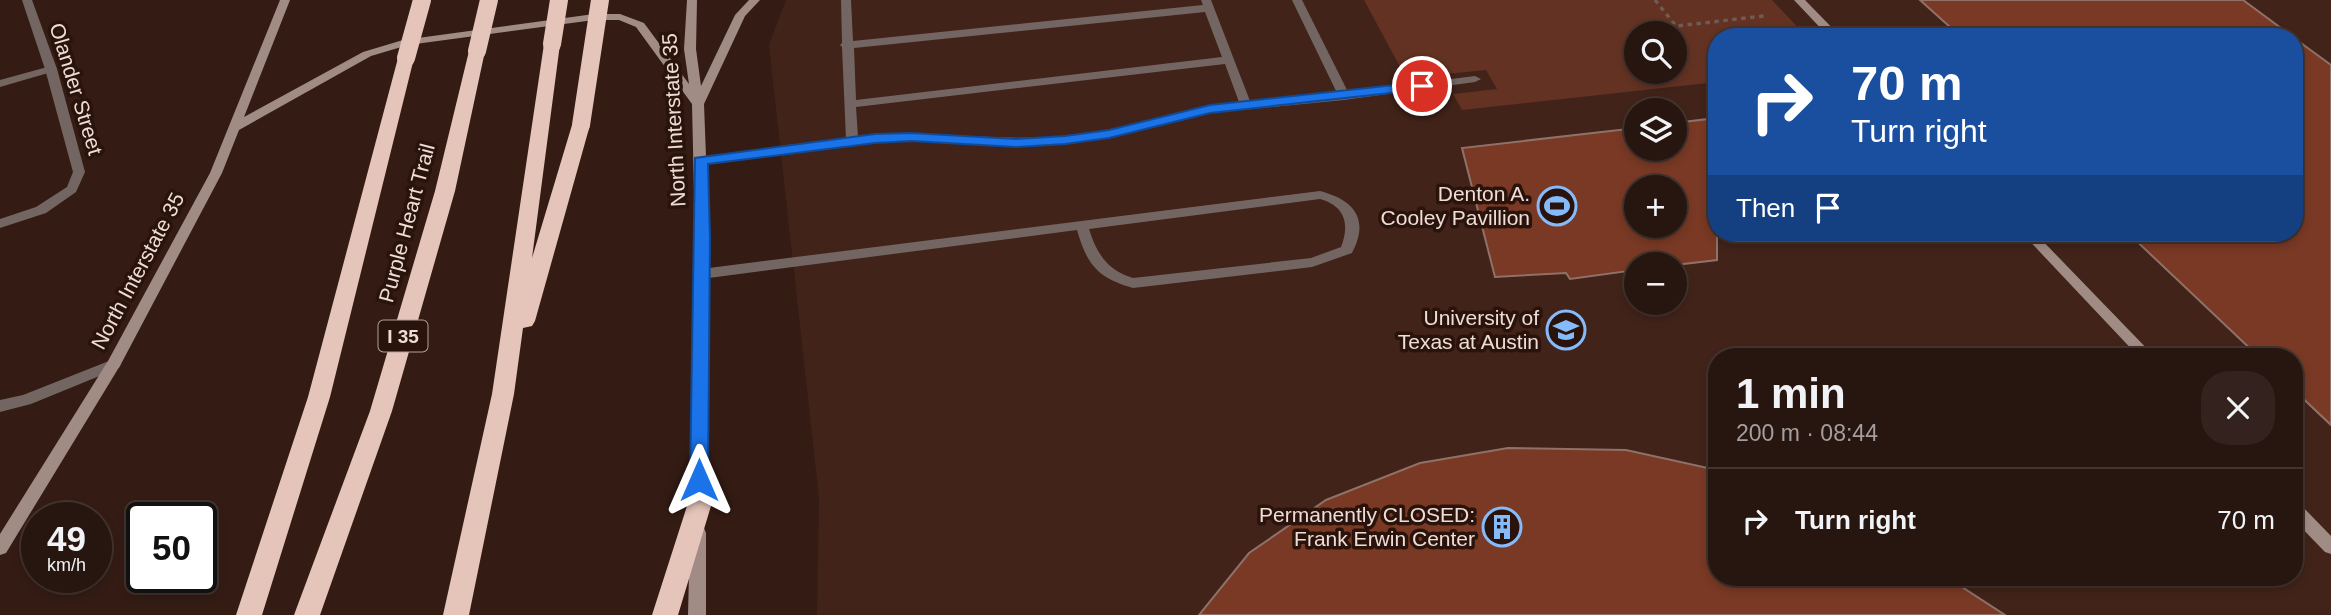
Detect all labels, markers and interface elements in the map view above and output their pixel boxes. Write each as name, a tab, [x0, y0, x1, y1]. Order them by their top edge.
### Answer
street label: Olander Street	[46, 20, 107, 158]
map controls	[1624, 21, 1687, 315]
button: search	[1624, 21, 1687, 84]
street label: North Interstate 35	[657, 33, 690, 207]
pin	[1392, 56, 1452, 116]
icon: right	[1736, 56, 1827, 147]
text: 70 m	[1851, 56, 1963, 110]
icon: arrive	[1403, 67, 1441, 105]
button: layers	[1624, 98, 1687, 161]
text: Turn right	[1851, 113, 1987, 149]
street label: Purple Heart Trail	[374, 141, 439, 305]
button: +	[1624, 175, 1687, 238]
place label: Denton A. Cooley Pavillion	[1381, 182, 1530, 229]
sports icon: Denton A. Cooley Pavillion	[1536, 185, 1578, 227]
street label: North Interstate 35	[87, 189, 189, 353]
icon: arrive	[1809, 189, 1847, 227]
text: Then	[1736, 193, 1795, 223]
button: −	[1624, 252, 1687, 315]
place label: University of Texas at Austin	[1398, 306, 1539, 353]
school or university icon: University of Texas at Austin	[1545, 309, 1587, 351]
road number: I 35	[378, 320, 428, 352]
text: 1 min	[1736, 370, 1846, 417]
button: close	[2201, 371, 2275, 445]
text: 200 m · 08:44	[1736, 420, 1878, 446]
position arrow	[662, 443, 736, 517]
speed limit sign: 50	[126, 502, 217, 593]
icon: right	[1736, 502, 1774, 540]
place label: Permanently CLOSED: Frank Erwin Center	[1259, 503, 1475, 550]
text: Turn right	[1795, 505, 1916, 535]
text: 70 m	[2217, 505, 2275, 535]
building icon: Permanently CLOSED: Frank Erwin Center	[1481, 506, 1523, 548]
text: 49	[47, 519, 86, 558]
text: km/h	[47, 555, 86, 575]

